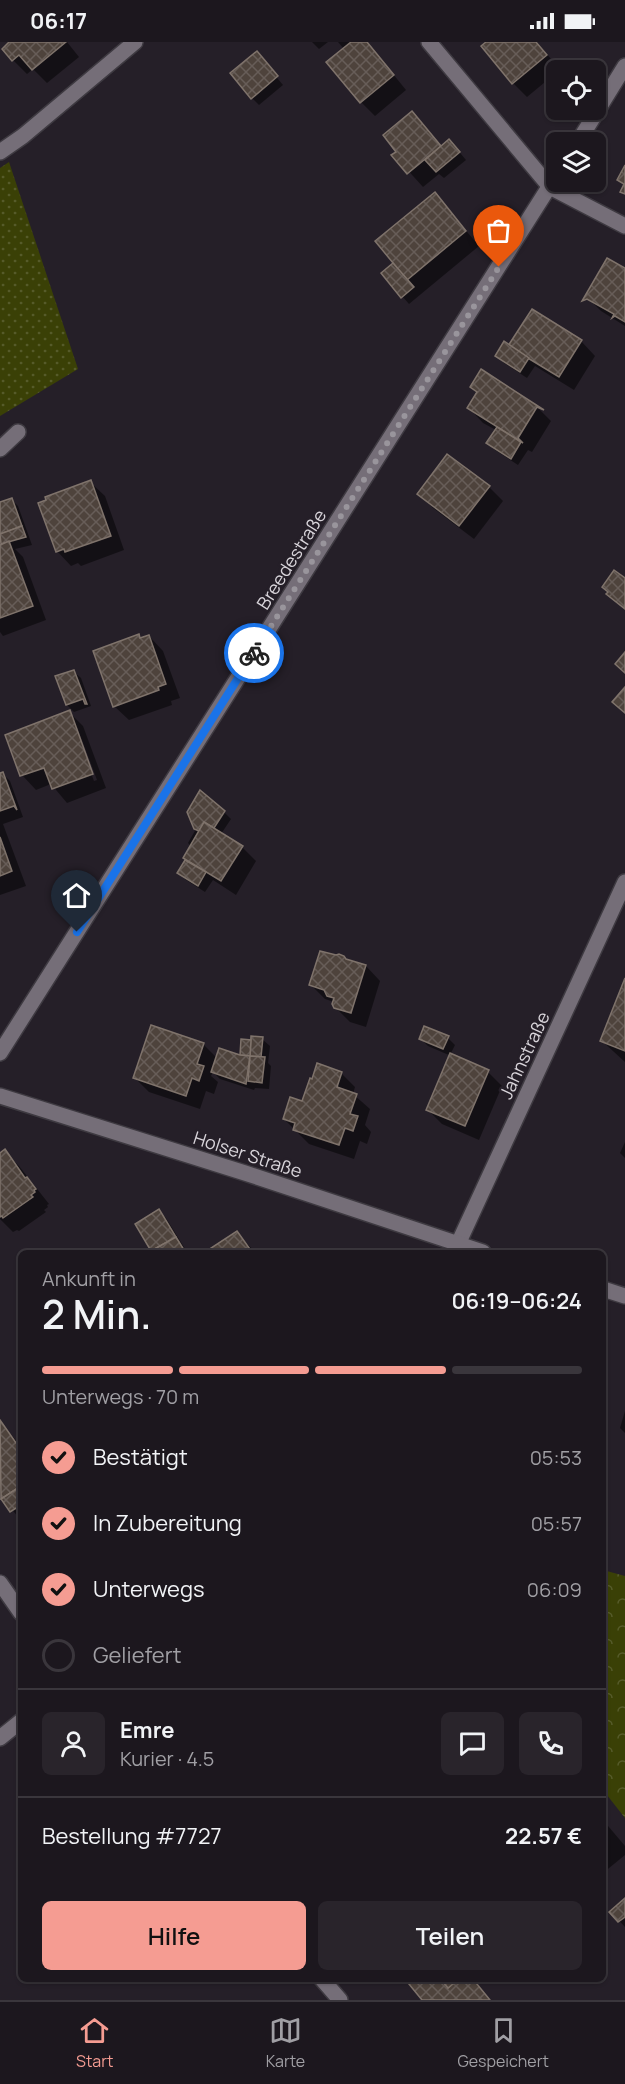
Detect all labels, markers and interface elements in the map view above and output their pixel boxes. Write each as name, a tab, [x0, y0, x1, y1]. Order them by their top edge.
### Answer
text: 06:17	[30, 6, 87, 36]
map controls	[546, 60, 606, 192]
button: locate	[546, 60, 606, 120]
button: layers	[546, 132, 606, 192]
pin	[473, 205, 524, 267]
icon: bag	[482, 214, 515, 247]
street label: Breedestraße	[251, 504, 331, 614]
courier	[224, 623, 284, 683]
icon: bike	[238, 637, 271, 670]
pin	[51, 870, 102, 932]
icon: home	[60, 879, 93, 912]
street label: Jahnstraße	[493, 1007, 555, 1103]
street label: Holser Straße	[191, 1125, 305, 1183]
text: Ankunft in	[42, 1265, 136, 1292]
text: 06:19–06:24	[451, 1286, 582, 1316]
text: 2 Min.	[42, 1287, 151, 1341]
text: Unterwegs · 70 m	[42, 1383, 199, 1410]
icon: check	[42, 1441, 75, 1474]
text: Bestätigt	[93, 1442, 188, 1472]
text: 05:53	[530, 1444, 582, 1471]
icon: check	[42, 1507, 75, 1540]
text: In Zubereitung	[93, 1508, 242, 1538]
text: 05:57	[531, 1510, 582, 1537]
icon: check	[42, 1573, 75, 1606]
text: Unterwegs	[93, 1574, 205, 1604]
text: 06:09	[527, 1576, 582, 1603]
text: Geliefert	[93, 1640, 181, 1670]
button: person	[42, 1712, 105, 1775]
button: chat	[441, 1712, 504, 1775]
button: phone	[519, 1712, 582, 1775]
text: Emre	[120, 1715, 174, 1745]
text: Kurier · 4.5	[120, 1745, 214, 1772]
text: Bestellung #7727	[42, 1821, 221, 1851]
text: 22.57 €	[505, 1821, 582, 1851]
button: Hilfe	[42, 1901, 306, 1970]
button: Teilen	[318, 1901, 582, 1970]
tab: Start	[76, 2014, 113, 2072]
tab: Karte	[266, 2014, 305, 2072]
tab: Gespeichert	[457, 2014, 549, 2072]

